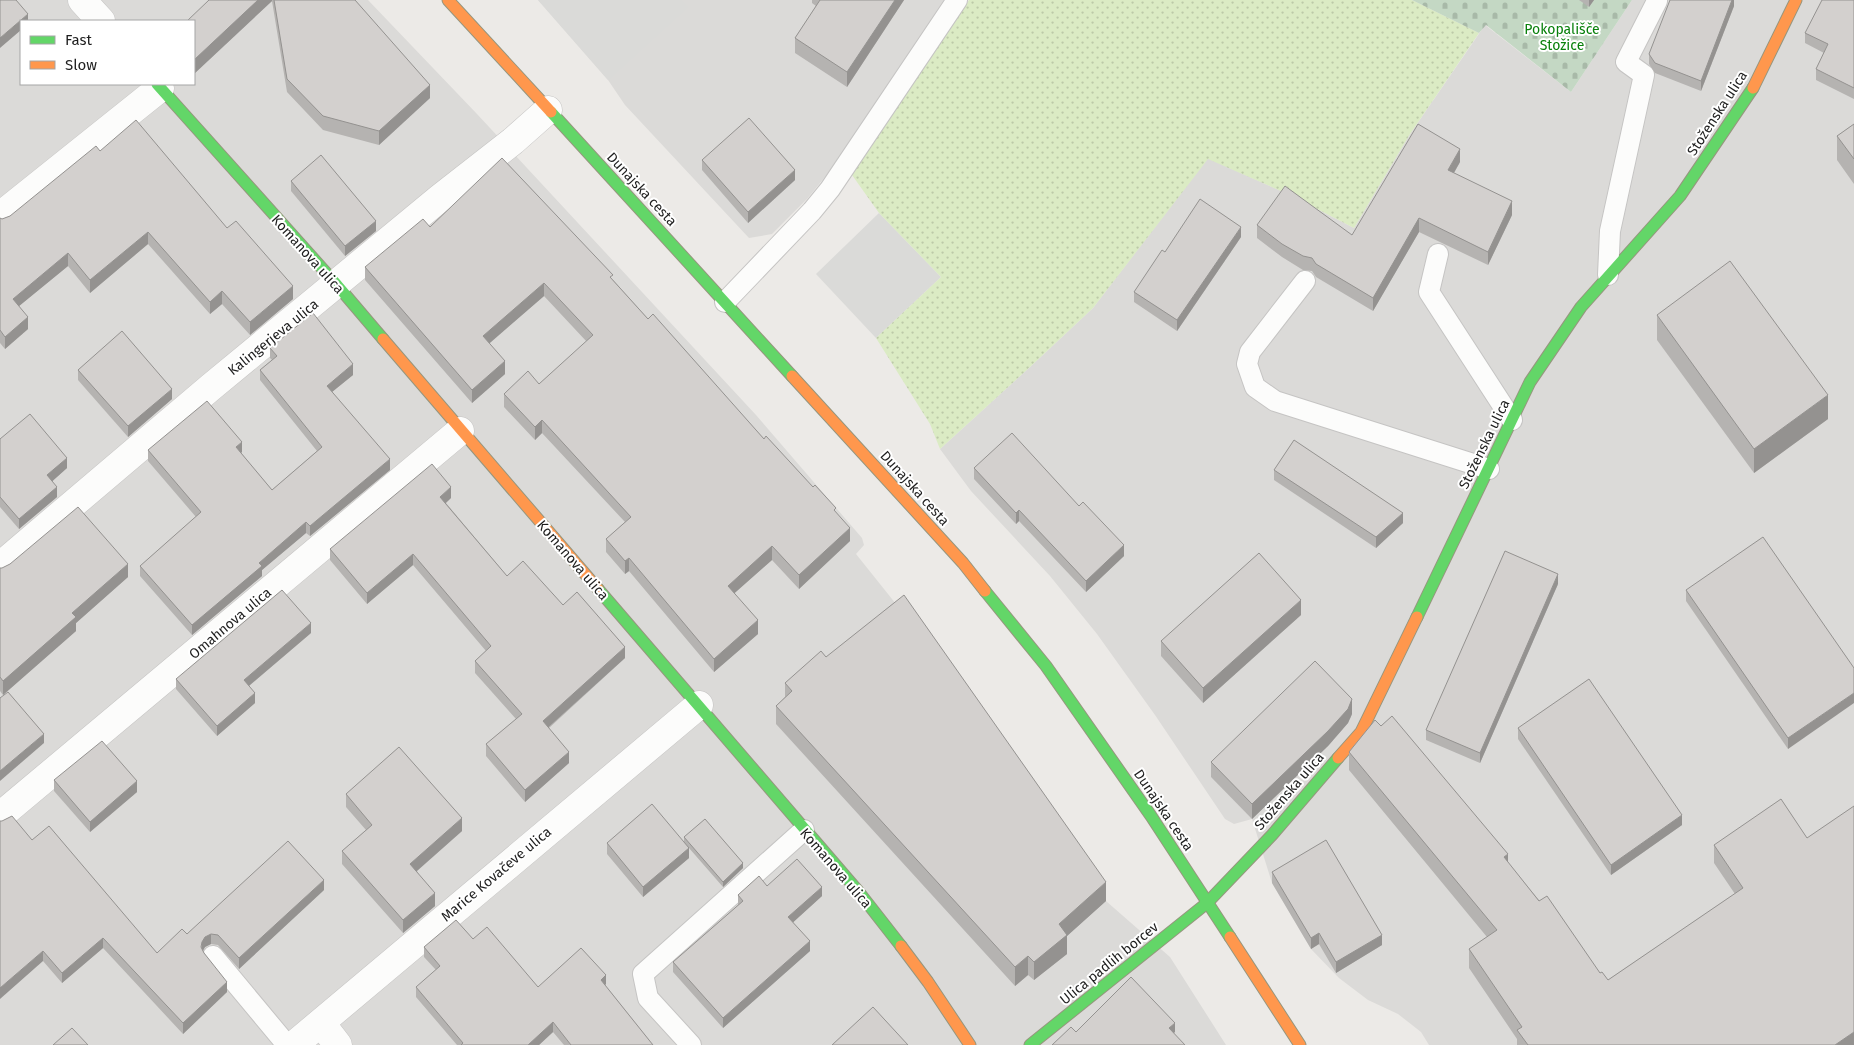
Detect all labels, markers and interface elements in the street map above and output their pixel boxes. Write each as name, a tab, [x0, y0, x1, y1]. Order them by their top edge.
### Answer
legend	[20, 20, 195, 85]
park label: Pokopališče Stožice	[1524, 21, 1600, 54]
text: Fast	[65, 31, 92, 49]
text: Slow	[65, 56, 97, 74]
street label: Stoženska ulica	[1684, 68, 1751, 159]
street label: Dunajska cesta	[603, 149, 680, 230]
street label: Komanova ulica	[268, 211, 348, 297]
street label: Kalingerjeva ulica	[225, 296, 322, 379]
street label: Stoženska ulica	[1455, 397, 1513, 492]
street label: Dunajska cesta	[877, 447, 953, 529]
street label: Komanova ulica	[533, 517, 612, 604]
street label: Omahnova ulica	[186, 584, 275, 663]
street label: Stoženska ulica	[1251, 749, 1328, 834]
street label: Dunajska cesta	[1130, 766, 1197, 854]
street label: Marice Kovačeve ulica	[438, 823, 555, 925]
street label: Komanova ulica	[796, 825, 875, 912]
street label: Ulica padlih borcev	[1057, 918, 1162, 1008]

